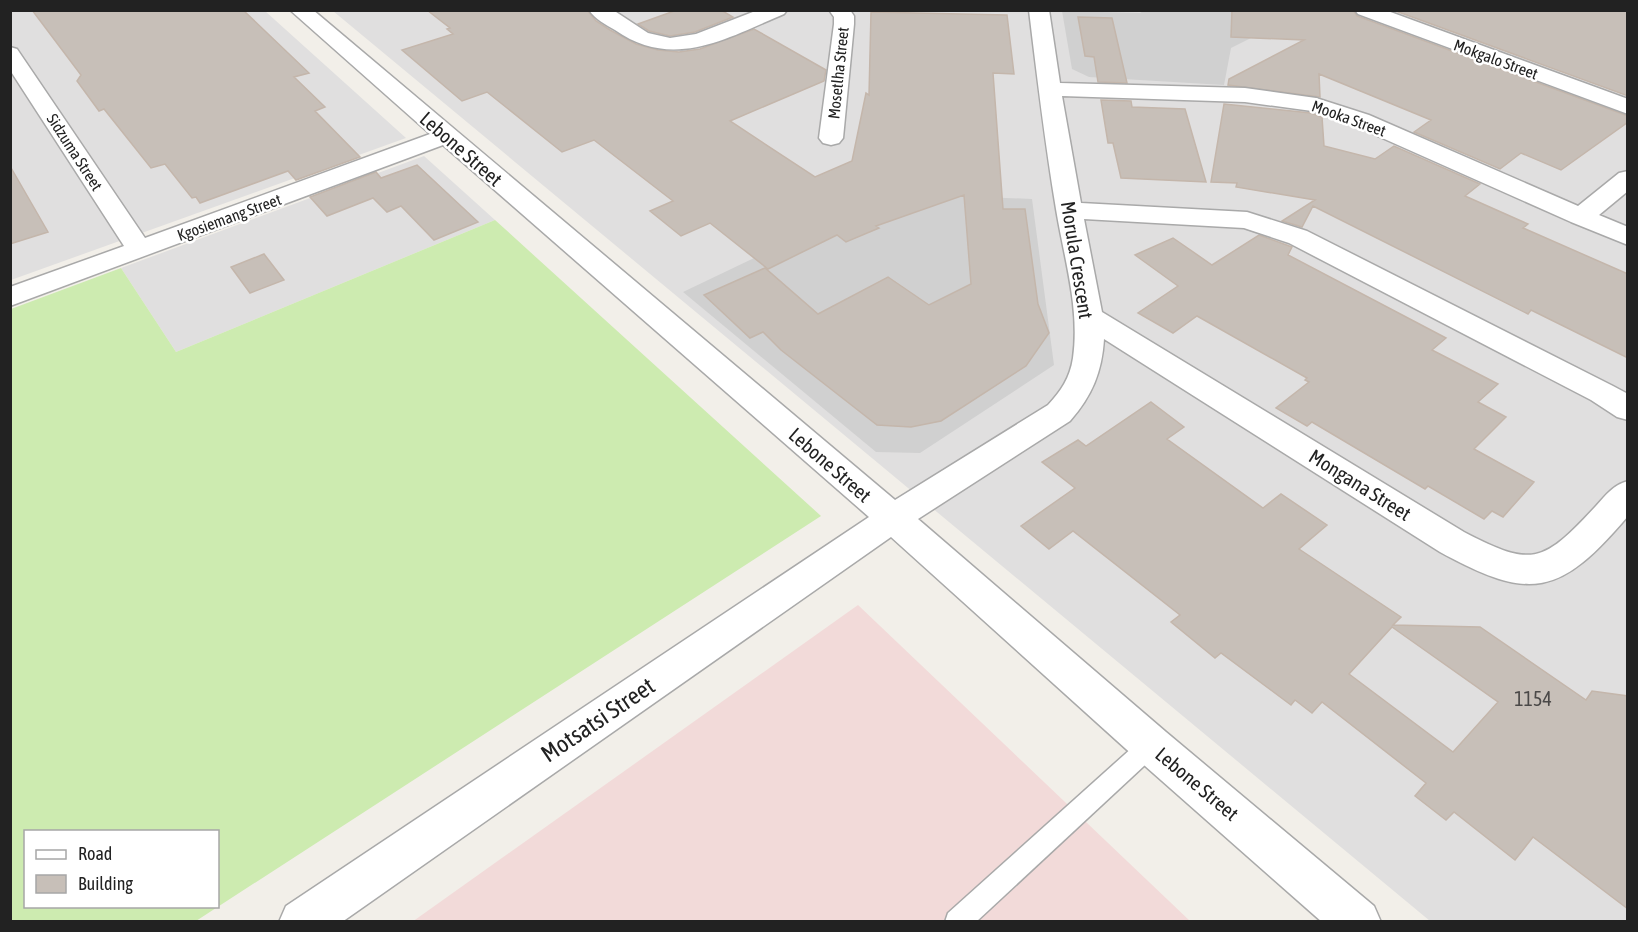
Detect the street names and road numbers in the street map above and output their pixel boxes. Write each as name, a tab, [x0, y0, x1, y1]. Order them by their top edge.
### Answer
street label: Mosetlha Street	[824, 26, 852, 120]
street label: Mokgalo Street	[1451, 35, 1541, 84]
street label: Mooka Street	[1309, 96, 1389, 140]
street label: Lebone Street	[416, 107, 507, 191]
street label: Sidzuma Street	[44, 110, 107, 194]
street label: Kgosiemang Street	[175, 190, 284, 245]
street label: Morula Crescent	[1057, 200, 1098, 321]
street label: Lebone Street	[785, 423, 876, 507]
street label: Mongana Street	[1305, 444, 1416, 525]
street label: Motsatsi Street	[536, 672, 660, 767]
street label: Lebone Street	[1151, 742, 1244, 825]

